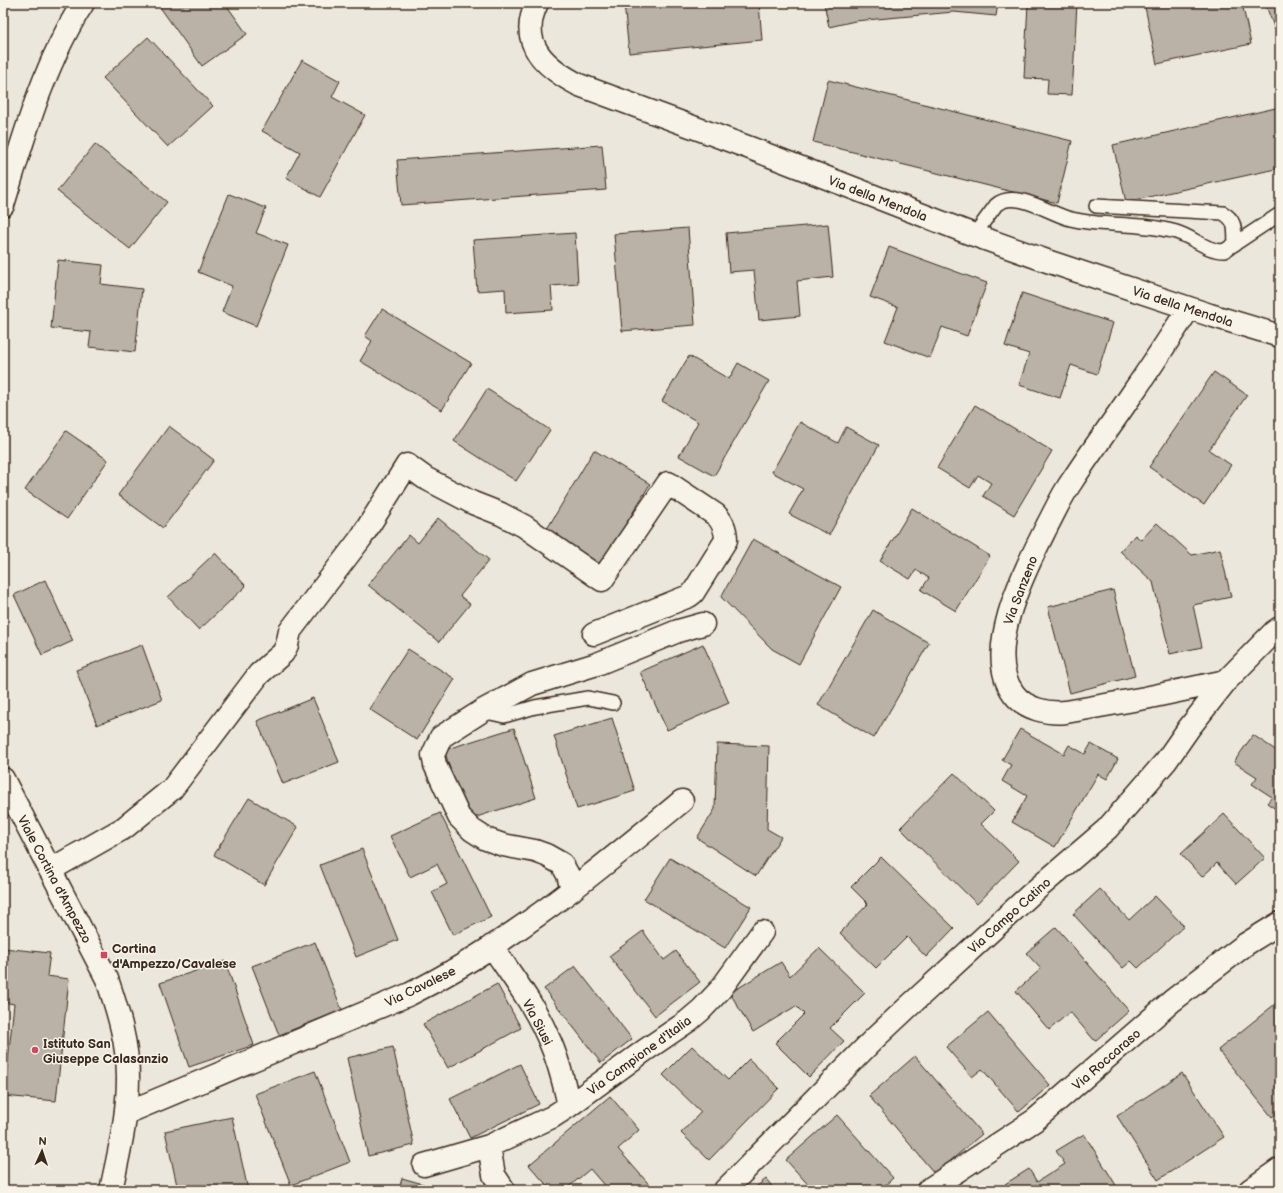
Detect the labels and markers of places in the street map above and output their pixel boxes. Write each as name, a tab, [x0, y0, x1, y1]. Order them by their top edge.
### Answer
place label: Cortina d'Ampezzo/Cavalese	[112, 941, 237, 972]
marker: Cortina d'Ampezzo/Cavalese	[99, 950, 109, 960]
place label: Istituto San Giuseppe Calasanzio	[43, 1036, 168, 1067]
marker: Istituto San Giuseppe Calasanzio	[30, 1045, 40, 1055]

